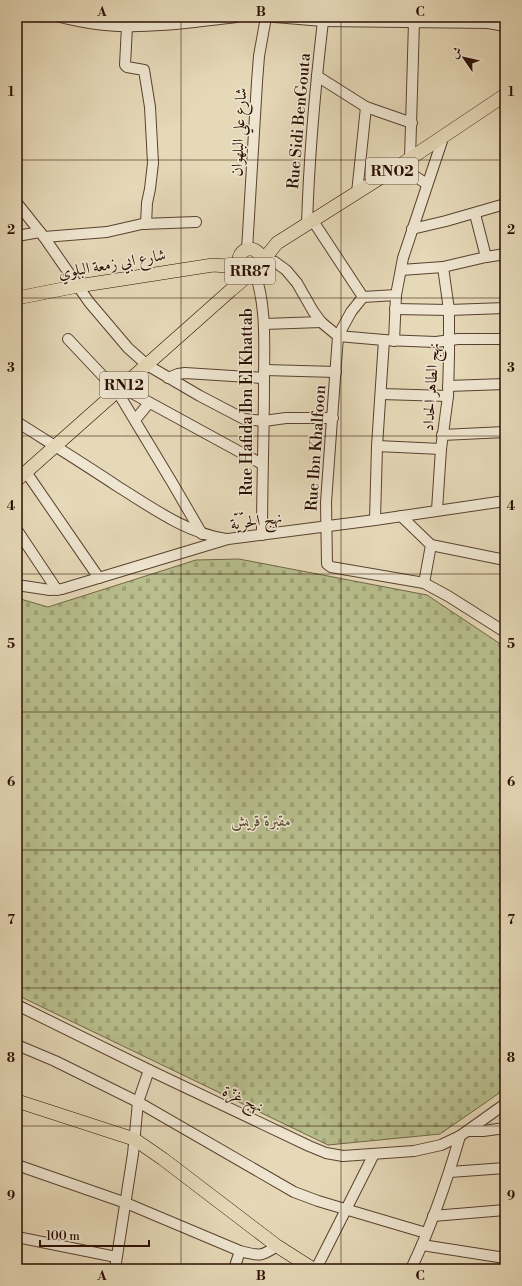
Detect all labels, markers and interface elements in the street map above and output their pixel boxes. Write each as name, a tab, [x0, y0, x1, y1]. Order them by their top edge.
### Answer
text: A	[96, 4, 107, 20]
text: B	[256, 4, 266, 20]
text: C	[415, 4, 425, 20]
north arrow	[444, 38, 484, 78]
text: ش	[448, 44, 465, 61]
street label: Rue Sidi BenGouta	[283, 51, 315, 190]
text: 1	[8, 84, 15, 100]
text: 1	[508, 84, 515, 100]
street label: شارع علي البلهوان	[227, 87, 256, 177]
road number: RN02	[366, 158, 418, 184]
text: 2	[7, 222, 15, 238]
text: 2	[507, 222, 515, 238]
street label: شارع ابي زمعة البلوي	[57, 245, 168, 286]
road number: RR87	[225, 258, 275, 284]
street label: Rue Hafida Ibn El Khattab	[237, 308, 257, 496]
street label: نهج الطاهر الحداد	[418, 342, 448, 432]
text: 3	[7, 360, 15, 376]
text: 3	[507, 360, 515, 376]
road number: RN12	[100, 372, 148, 398]
street label: Rue Ibn Khalfoon	[302, 384, 330, 512]
text: 4	[7, 498, 16, 514]
text: 4	[507, 498, 516, 514]
street label: نهج الحرّيّة	[229, 505, 284, 538]
text: 5	[7, 636, 15, 652]
text: 5	[507, 636, 515, 652]
text: 6	[7, 774, 15, 790]
text: 6	[507, 774, 515, 790]
park label: مقبرة قريش	[231, 811, 291, 831]
text: 7	[7, 912, 15, 928]
text: 7	[507, 912, 515, 928]
text: 8	[7, 1050, 15, 1066]
text: 8	[507, 1050, 515, 1066]
street label: نهج غزّة	[218, 1081, 267, 1121]
text: 9	[7, 1188, 15, 1204]
text: 9	[507, 1188, 515, 1204]
scale bar	[40, 1222, 149, 1248]
text: 100 m	[46, 1229, 80, 1244]
text: A	[96, 1268, 107, 1284]
text: B	[256, 1268, 266, 1284]
text: C	[415, 1268, 425, 1284]

